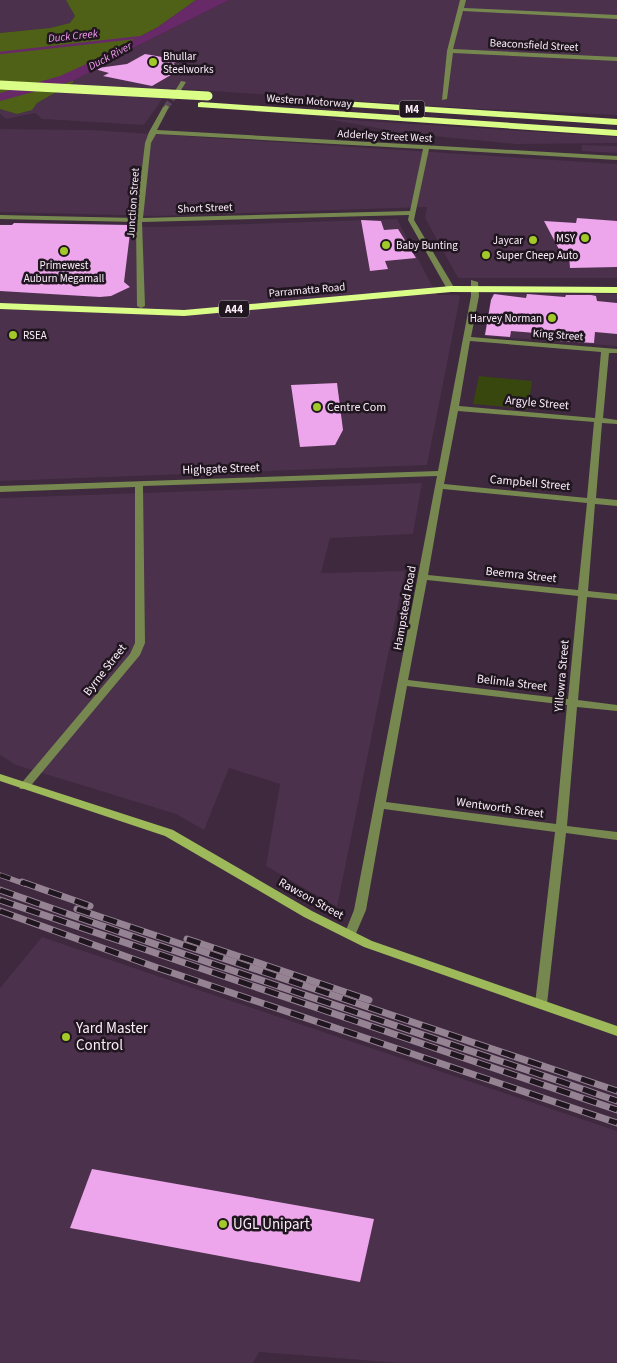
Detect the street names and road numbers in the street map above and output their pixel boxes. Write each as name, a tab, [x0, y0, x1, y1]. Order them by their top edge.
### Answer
street label: Beaconsfield Street	[489, 35, 579, 55]
street label: Western Motorway	[266, 91, 352, 111]
road number: M4	[400, 100, 424, 118]
street label: Adderley Street West	[337, 126, 433, 146]
street label: Junction Street	[123, 167, 143, 239]
street label: Short Street	[177, 200, 233, 216]
street label: Parramatta Road	[268, 279, 346, 301]
road number: A44	[219, 300, 249, 318]
street label: King Street	[532, 326, 584, 344]
street label: Argyle Street	[504, 392, 570, 414]
street label: Highgate Street	[182, 459, 260, 479]
street label: Campbell Street	[489, 471, 571, 495]
street label: Beemra Street	[485, 563, 557, 587]
street label: Hampstead Road	[389, 564, 421, 652]
street label: Yillowra Street	[550, 639, 574, 714]
street label: Byrne Street	[79, 640, 131, 700]
street label: Belimla Street	[476, 670, 548, 696]
street label: Wentworth Street	[455, 793, 545, 823]
street label: Rawson Street	[275, 874, 347, 924]

